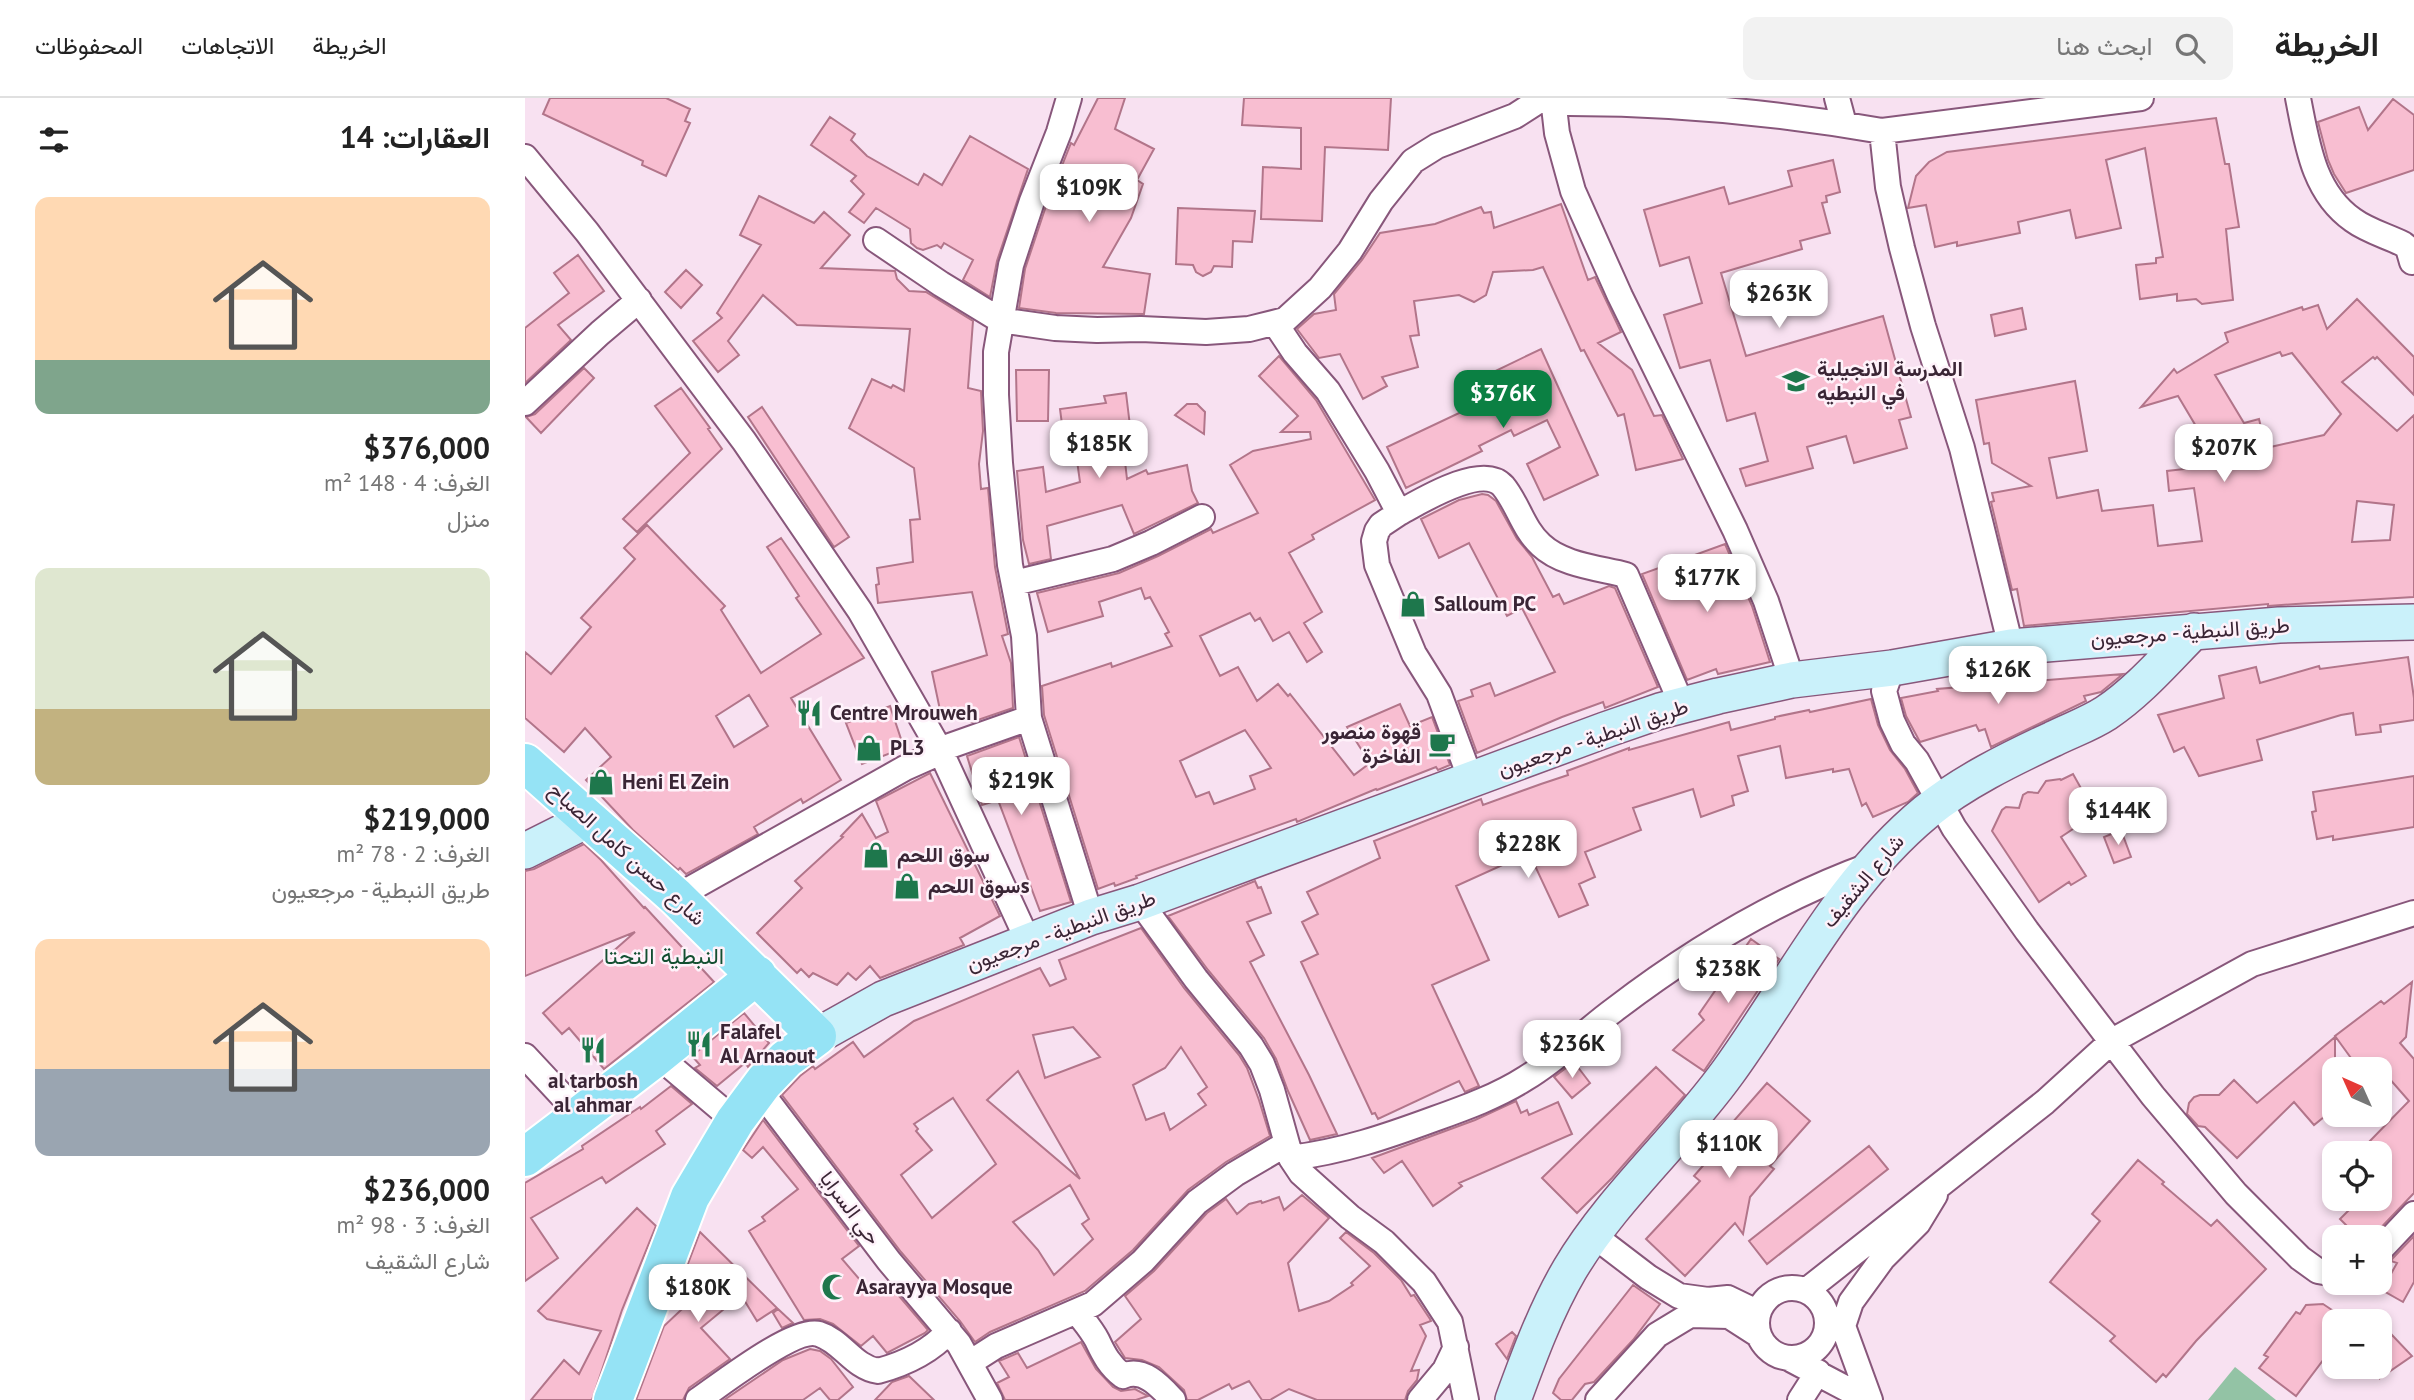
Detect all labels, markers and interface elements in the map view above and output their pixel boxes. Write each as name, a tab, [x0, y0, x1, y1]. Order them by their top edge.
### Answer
search box	[1743, 17, 2233, 80]
text: الخريطة	[2275, 22, 2379, 65]
text: ابحث هنا	[2056, 29, 2153, 62]
icon: search	[2171, 29, 2209, 67]
text: المحفوظات	[35, 30, 143, 61]
text: الاتجاهات	[181, 30, 274, 61]
text: الخريطة	[312, 30, 387, 61]
text: العقارات: 14	[340, 117, 490, 156]
icon: filters	[35, 121, 73, 159]
pin: $109K	[1040, 164, 1138, 224]
text: $109K	[1056, 172, 1122, 201]
icon: home	[200, 242, 326, 368]
pin: $263K	[1730, 271, 1828, 330]
text: $263K	[1746, 278, 1812, 307]
place label: المدرسة الانجيلية في النبطيه	[1817, 355, 1963, 410]
school or university icon: المدرسة الانجيلية في النبطيه	[1781, 366, 1811, 396]
pin: $376K	[1454, 370, 1552, 430]
text: $376K	[1470, 378, 1536, 407]
pin: $185K	[1050, 420, 1148, 480]
pin: $207K	[2175, 424, 2273, 484]
text: $376,000	[363, 428, 490, 467]
text: $185K	[1066, 428, 1132, 457]
text: $207K	[2191, 432, 2257, 461]
text: الغرف: 4 · 148 m²	[324, 468, 490, 497]
text: منزل	[447, 504, 490, 533]
pin: $177K	[1658, 554, 1756, 614]
text: $177K	[1674, 562, 1740, 591]
shop icon: Salloum PC	[1398, 589, 1428, 619]
place label: Salloum PC	[1434, 590, 1536, 617]
street label: طريق النبطية - مرجعيون	[2089, 611, 2290, 652]
icon: home	[200, 613, 326, 739]
pin: $126K	[1949, 646, 2047, 706]
text: $126K	[1965, 654, 2031, 683]
street label: طريق النبطية - مرجعيون	[1494, 692, 1692, 783]
restaurant icon: Centre Mrouweh	[794, 698, 824, 728]
place label: Centre Mrouweh	[830, 699, 978, 726]
place label: قهوة منصور الفاخرة	[1321, 718, 1421, 769]
cafe icon: قهوة منصور الفاخرة	[1427, 729, 1457, 759]
shop icon: PL3	[854, 733, 884, 763]
place label: PL3	[890, 734, 925, 761]
pin: $219K	[972, 758, 1070, 817]
text: $219K	[988, 765, 1054, 794]
shop icon: Heni El Zein	[586, 767, 616, 797]
place label: Heni El Zein	[622, 768, 729, 795]
street label: شارع حسن كامل الصباح	[543, 776, 711, 932]
pin: $144K	[2069, 788, 2167, 847]
text: $144K	[2085, 795, 2151, 824]
text: $219,000	[363, 799, 490, 838]
pin: $228K	[1479, 820, 1577, 880]
text: $228K	[1495, 828, 1561, 857]
street label: شارع الشقيف	[1816, 828, 1910, 934]
text: الغرف: 2 · 78 m²	[336, 839, 490, 868]
shop icon: سوق اللحم	[861, 840, 891, 870]
place label: سوق اللحم	[897, 841, 990, 869]
shop icon: سوق اللحمs	[892, 871, 922, 901]
place label: سوق اللحمs	[928, 872, 1030, 900]
text: طريق النبطية - مرجعيون	[271, 875, 490, 904]
street label: طريق النبطية - مرجعيون	[962, 884, 1159, 977]
district label: النبطية التحتا	[604, 941, 724, 970]
pin: $238K	[1679, 946, 1777, 1005]
text: $238K	[1695, 953, 1761, 982]
icon: home	[200, 984, 326, 1110]
place label: Falafel Al Arnaout	[720, 1018, 816, 1069]
pin: $236K	[1523, 1020, 1621, 1080]
text: $236K	[1539, 1028, 1605, 1057]
restaurant icon: Falafel Al Arnaout	[684, 1029, 714, 1059]
restaurant icon: al tarbosh al ahmar	[578, 1035, 608, 1065]
north arrow	[2322, 1057, 2392, 1127]
map controls	[2322, 1057, 2392, 1379]
place label: al tarbosh al ahmar	[548, 1067, 638, 1118]
pin: $110K	[1680, 1121, 1778, 1180]
text: $110K	[1696, 1128, 1762, 1157]
button: locate	[2322, 1141, 2392, 1211]
street label: حي السرايا	[811, 1165, 887, 1252]
text: $236,000	[363, 1170, 490, 1209]
text: الغرف: 3 · 98 m²	[336, 1210, 490, 1239]
button: +	[2322, 1225, 2392, 1295]
text: شارع الشقيف	[365, 1246, 490, 1275]
pin: $180K	[649, 1264, 747, 1324]
text: $180K	[665, 1272, 731, 1301]
mosque icon: Asarayya Mosque	[820, 1272, 850, 1302]
place label: Asarayya Mosque	[856, 1273, 1013, 1300]
button: −	[2322, 1309, 2392, 1379]

